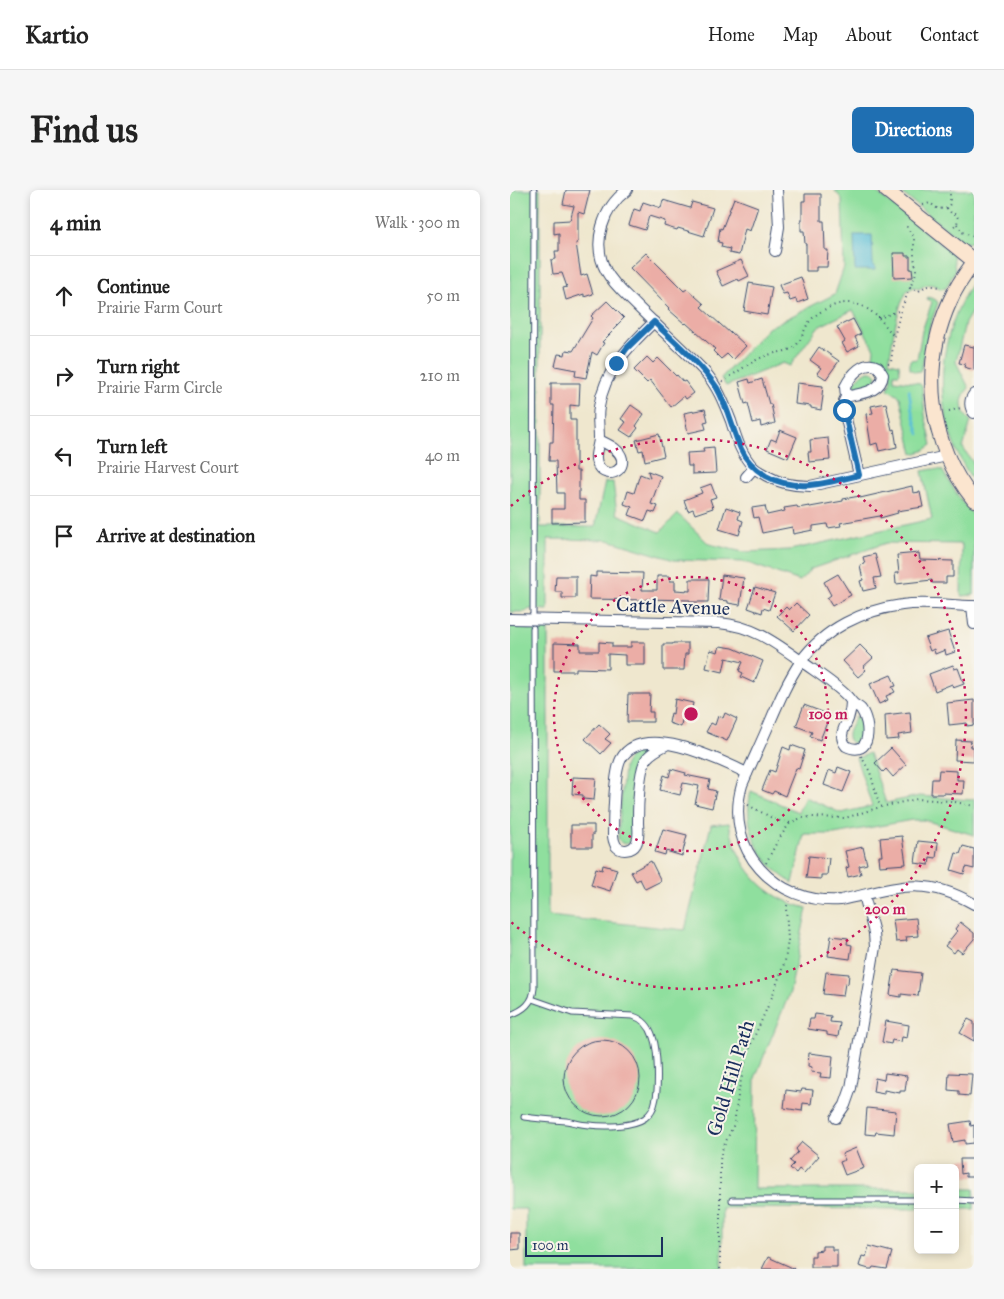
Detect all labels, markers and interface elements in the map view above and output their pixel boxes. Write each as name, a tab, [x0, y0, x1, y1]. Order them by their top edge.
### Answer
text: Kartio	[25, 20, 88, 50]
text: Home	[708, 24, 755, 46]
text: Map	[783, 24, 818, 46]
text: About	[846, 24, 892, 46]
text: Contact	[920, 24, 979, 46]
button: Directions	[852, 107, 974, 153]
text: Find us	[30, 109, 138, 152]
text: 4 min	[50, 210, 101, 236]
text: Walk · 300 m	[375, 213, 460, 232]
text: Continue	[97, 275, 170, 298]
icon: ahead	[50, 282, 78, 310]
text: 50 m	[426, 286, 460, 305]
text: Prairie Farm Court	[97, 298, 223, 317]
route end	[605, 352, 628, 375]
text: Turn right	[97, 355, 180, 378]
icon: right	[50, 362, 78, 390]
text: 210 m	[420, 366, 460, 385]
text: Prairie Farm Circle	[97, 378, 222, 397]
route start	[833, 399, 856, 422]
text: Turn left	[97, 435, 167, 458]
icon: left	[50, 442, 78, 470]
text: 40 m	[425, 446, 460, 465]
text: Prairie Harvest Court	[97, 458, 239, 477]
icon: arrive	[50, 522, 78, 550]
text: Arrive at destination	[97, 524, 255, 547]
street label: Cattle Avenue	[615, 592, 731, 620]
centre of rings	[682, 705, 700, 723]
text: 100 m	[808, 705, 848, 723]
text: 200 m	[865, 900, 906, 918]
street label: Gold Hill Path	[701, 1017, 759, 1139]
map controls	[914, 1164, 959, 1254]
button: +	[914, 1164, 959, 1209]
button: −	[914, 1209, 959, 1254]
scale bar	[525, 1234, 662, 1257]
text: 100 m	[532, 1237, 569, 1254]

